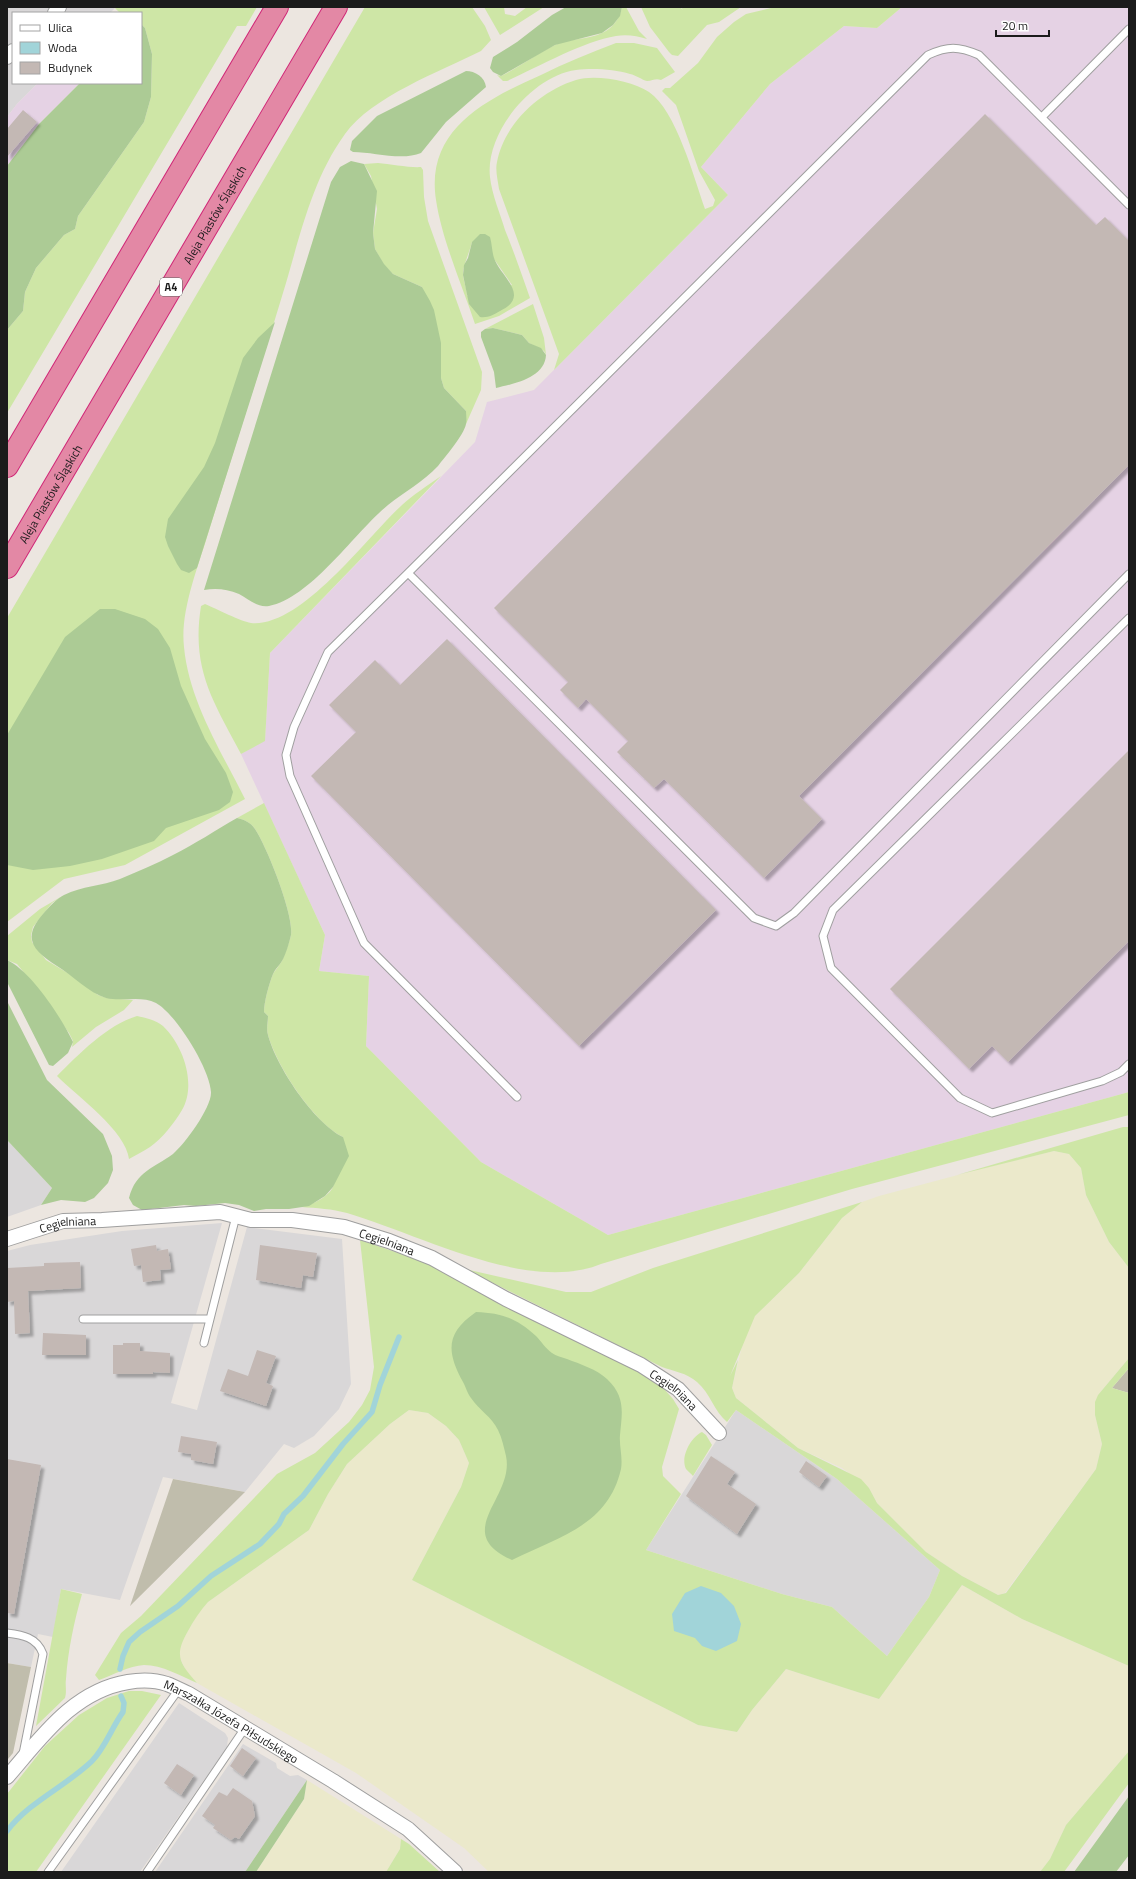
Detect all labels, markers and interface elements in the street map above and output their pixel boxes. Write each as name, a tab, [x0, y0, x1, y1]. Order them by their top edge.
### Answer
legend	[12, 12, 142, 84]
scale bar	[996, 12, 1049, 38]
text: 20 m	[1002, 16, 1028, 35]
text: Ulica	[48, 18, 72, 37]
text: Woda	[48, 38, 77, 57]
text: Budynek	[48, 58, 92, 77]
street label: Aleja Piastów Śląskich	[178, 161, 251, 267]
road number: A4	[160, 278, 182, 296]
street label: Aleja Piastów Śląskich	[14, 441, 87, 547]
street label: Cegielniana	[37, 1211, 96, 1238]
street label: Cegielniana	[357, 1223, 418, 1260]
street label: Cegielniana	[646, 1364, 703, 1414]
street label: Marszałka Józefa Piłsudskiego	[161, 1674, 303, 1768]

